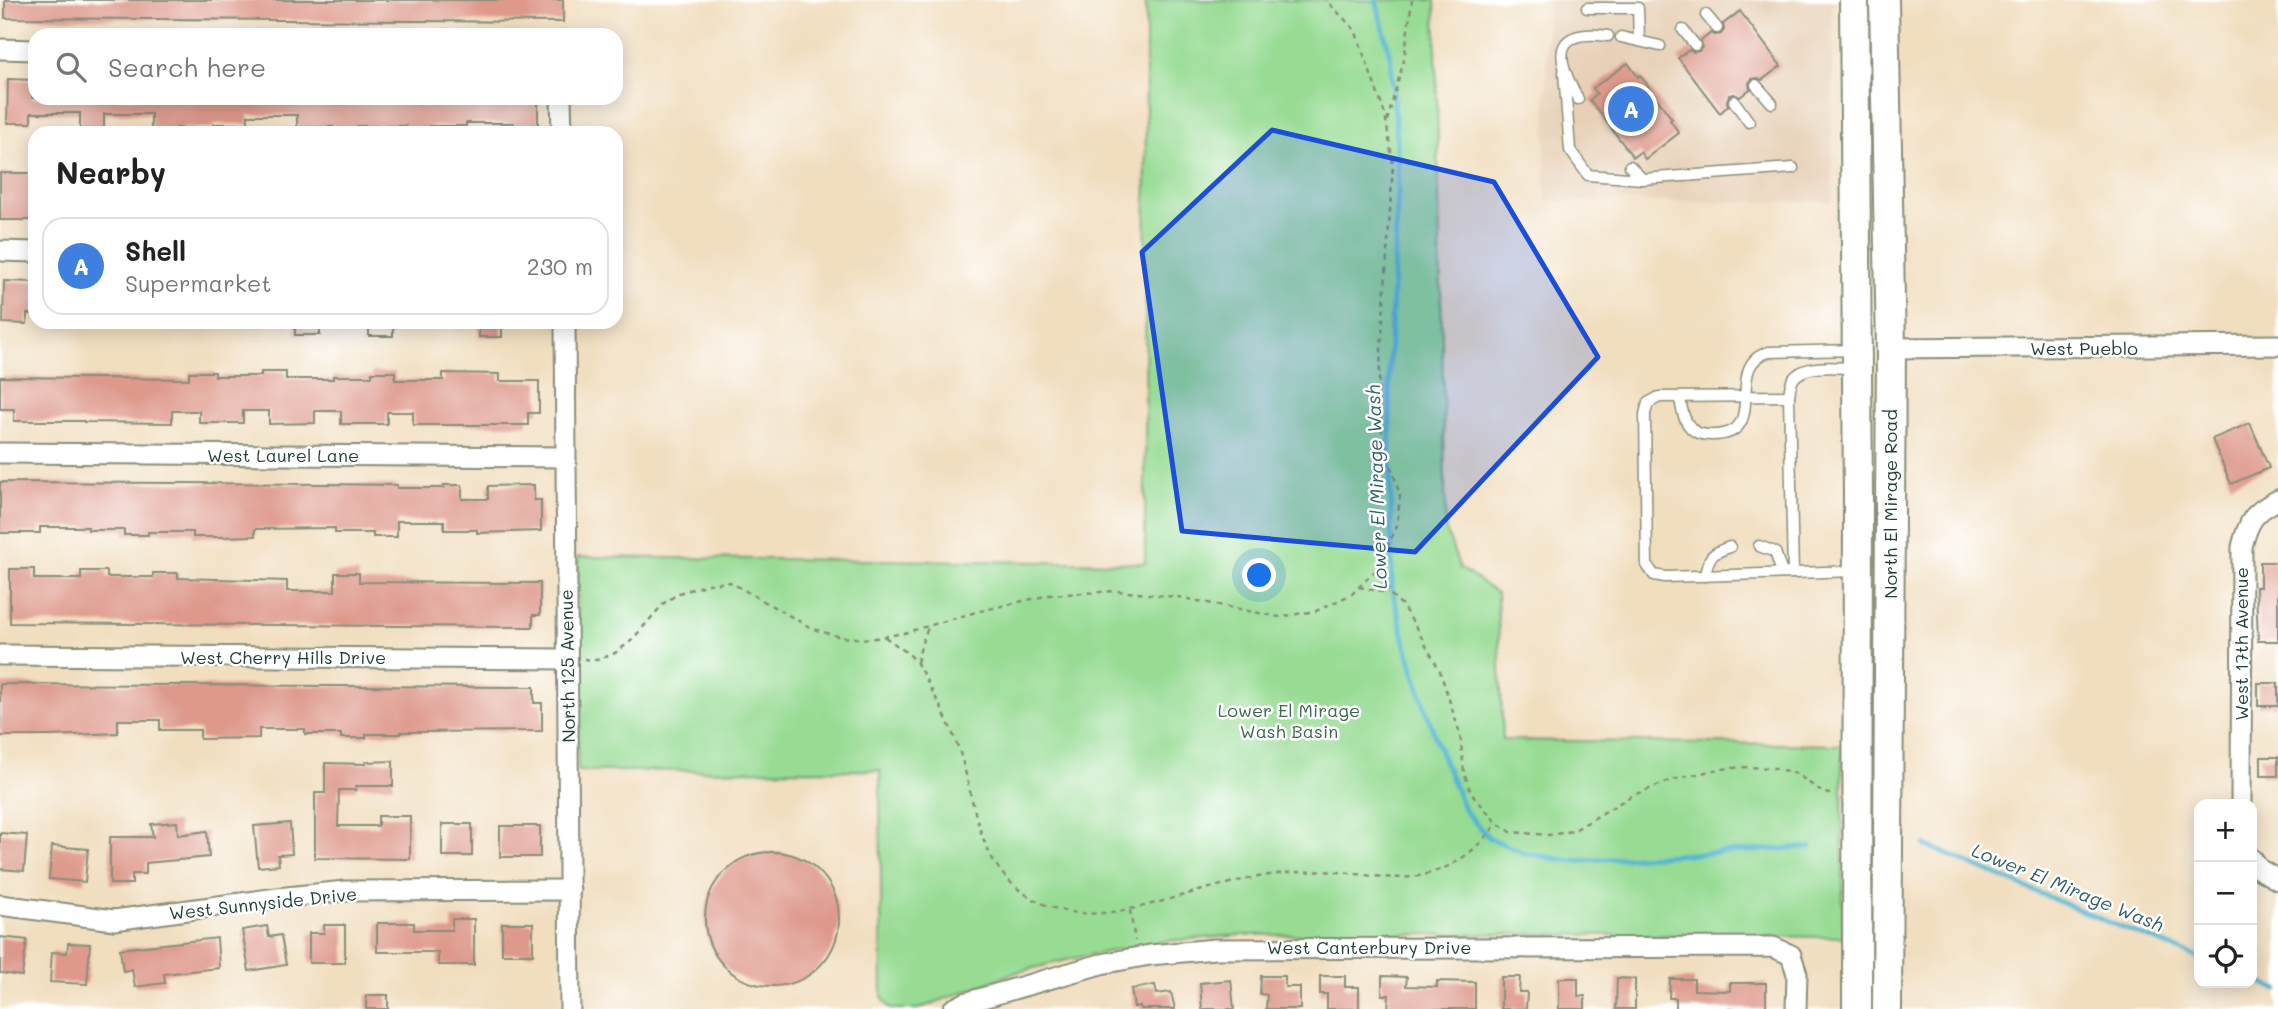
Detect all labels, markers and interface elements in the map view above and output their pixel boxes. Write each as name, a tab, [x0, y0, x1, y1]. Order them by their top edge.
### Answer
search box	[28, 28, 623, 105]
icon: search	[52, 48, 90, 86]
text: Search here	[108, 50, 266, 84]
pin: A	[1608, 83, 1654, 135]
text: Nearby	[56, 152, 166, 192]
text: Shell	[125, 234, 186, 268]
text: A	[73, 251, 89, 281]
text: 230 m	[527, 251, 593, 281]
text: Supermarket	[125, 268, 271, 298]
street label: West Pueblo	[2030, 336, 2138, 360]
water label: Lower El Mirage Wash	[1360, 384, 1392, 590]
street label: North El Mirage Road	[1878, 409, 1902, 599]
street label: West Laurel Lane	[207, 443, 359, 467]
your location	[1242, 558, 1276, 592]
street label: West 17th Avenue	[2229, 567, 2253, 721]
street label: North 125 Avenue	[554, 589, 580, 743]
street label: West Cherry Hills Drive	[180, 645, 386, 669]
park label: Lower El Mirage Wash Basin	[1218, 698, 1360, 743]
map controls	[2194, 799, 2257, 988]
button: +	[2194, 799, 2257, 862]
water label: Lower El Mirage Wash	[1968, 837, 2168, 937]
button: −	[2194, 862, 2257, 925]
street label: West Sunnyside Drive	[168, 881, 358, 925]
button: locate	[2194, 925, 2257, 988]
street label: West Canterbury Drive	[1267, 935, 1471, 959]

